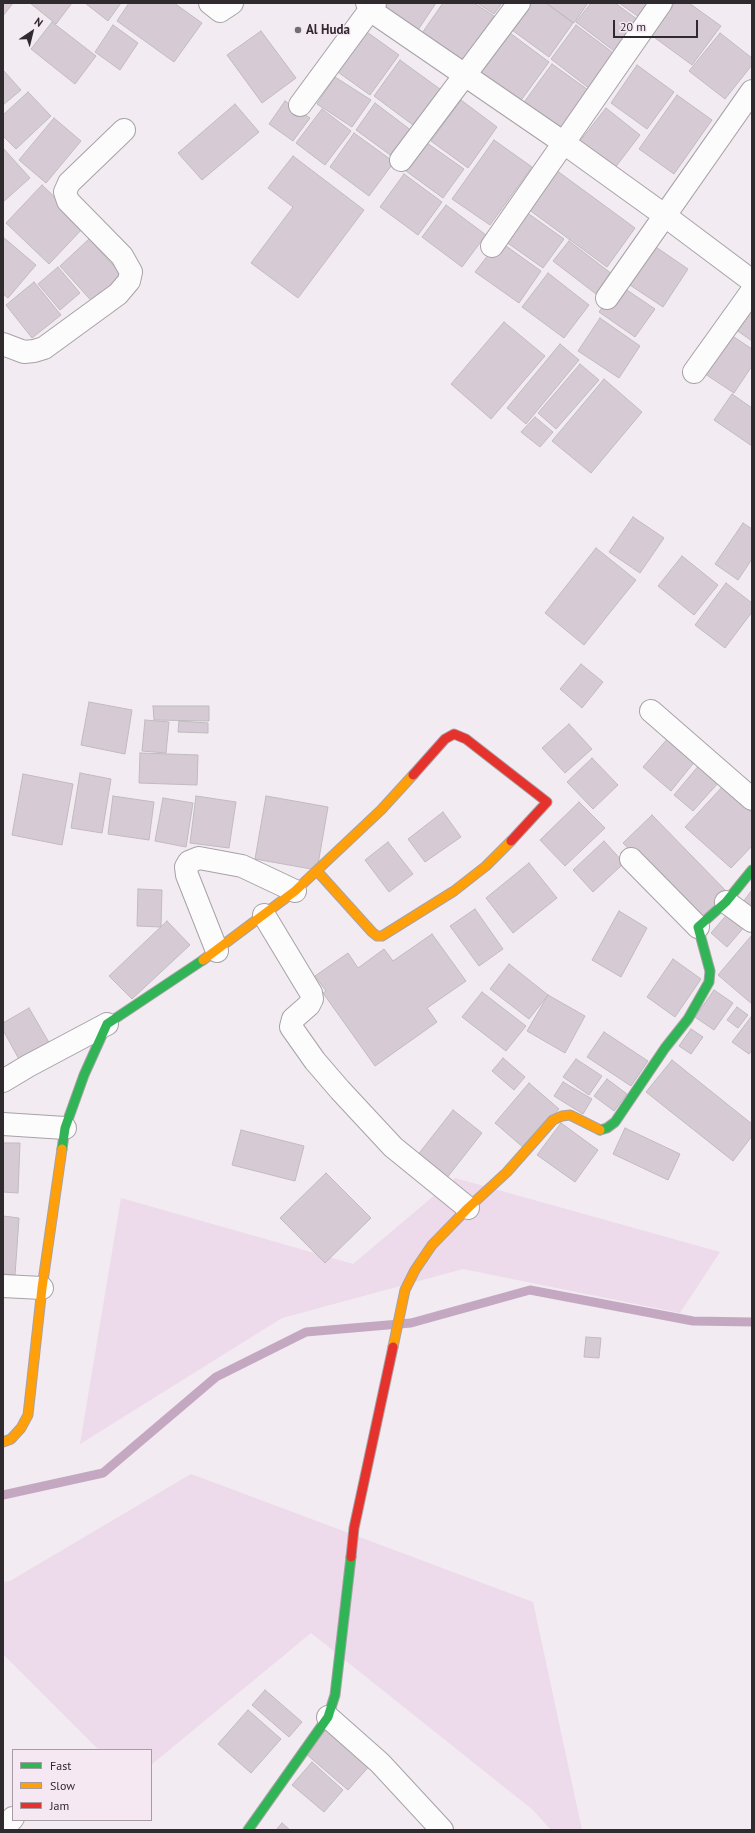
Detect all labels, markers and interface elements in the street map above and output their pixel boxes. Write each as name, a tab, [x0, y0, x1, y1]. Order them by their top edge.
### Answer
north arrow	[12, 12, 52, 52]
scale bar	[615, 12, 700, 38]
text: N	[32, 14, 46, 30]
text: 20 m	[620, 19, 646, 34]
place label: Al Huda	[306, 22, 350, 38]
marker: Al Huda	[293, 25, 303, 35]
legend	[12, 1749, 152, 1821]
text: Fast	[50, 1758, 71, 1773]
text: Slow	[50, 1778, 75, 1793]
text: Jam	[50, 1798, 69, 1813]

